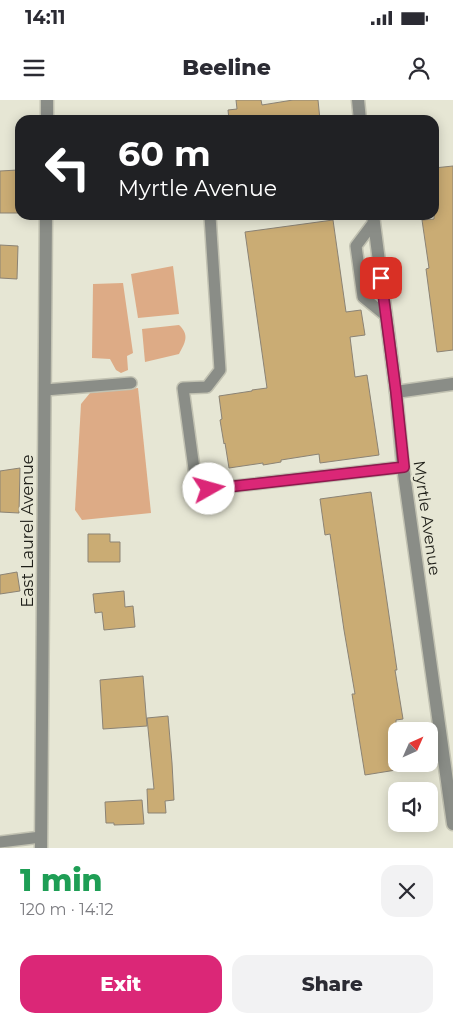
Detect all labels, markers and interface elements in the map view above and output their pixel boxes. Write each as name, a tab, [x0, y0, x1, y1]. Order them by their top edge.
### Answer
text: 14:11	[25, 6, 66, 29]
icon: menu	[20, 54, 48, 82]
text: Beeline	[182, 54, 271, 81]
icon: person	[405, 54, 433, 82]
text: 60 m	[118, 132, 211, 175]
icon: left	[35, 135, 100, 200]
text: Myrtle Avenue	[118, 175, 277, 202]
pin	[360, 257, 402, 299]
icon: arrive	[367, 264, 395, 292]
street label: East Laurel Avenue	[18, 455, 37, 607]
street label: Myrtle Avenue	[410, 459, 444, 577]
position arrow	[182, 462, 234, 514]
north arrow	[388, 722, 438, 772]
map controls	[388, 722, 438, 832]
button: sound	[388, 782, 438, 832]
text: 1 min	[20, 862, 103, 899]
button: close	[381, 865, 433, 917]
text: 120 m · 14:12	[20, 900, 114, 919]
button: Exit	[20, 955, 222, 1013]
button: Share	[232, 955, 433, 1013]

